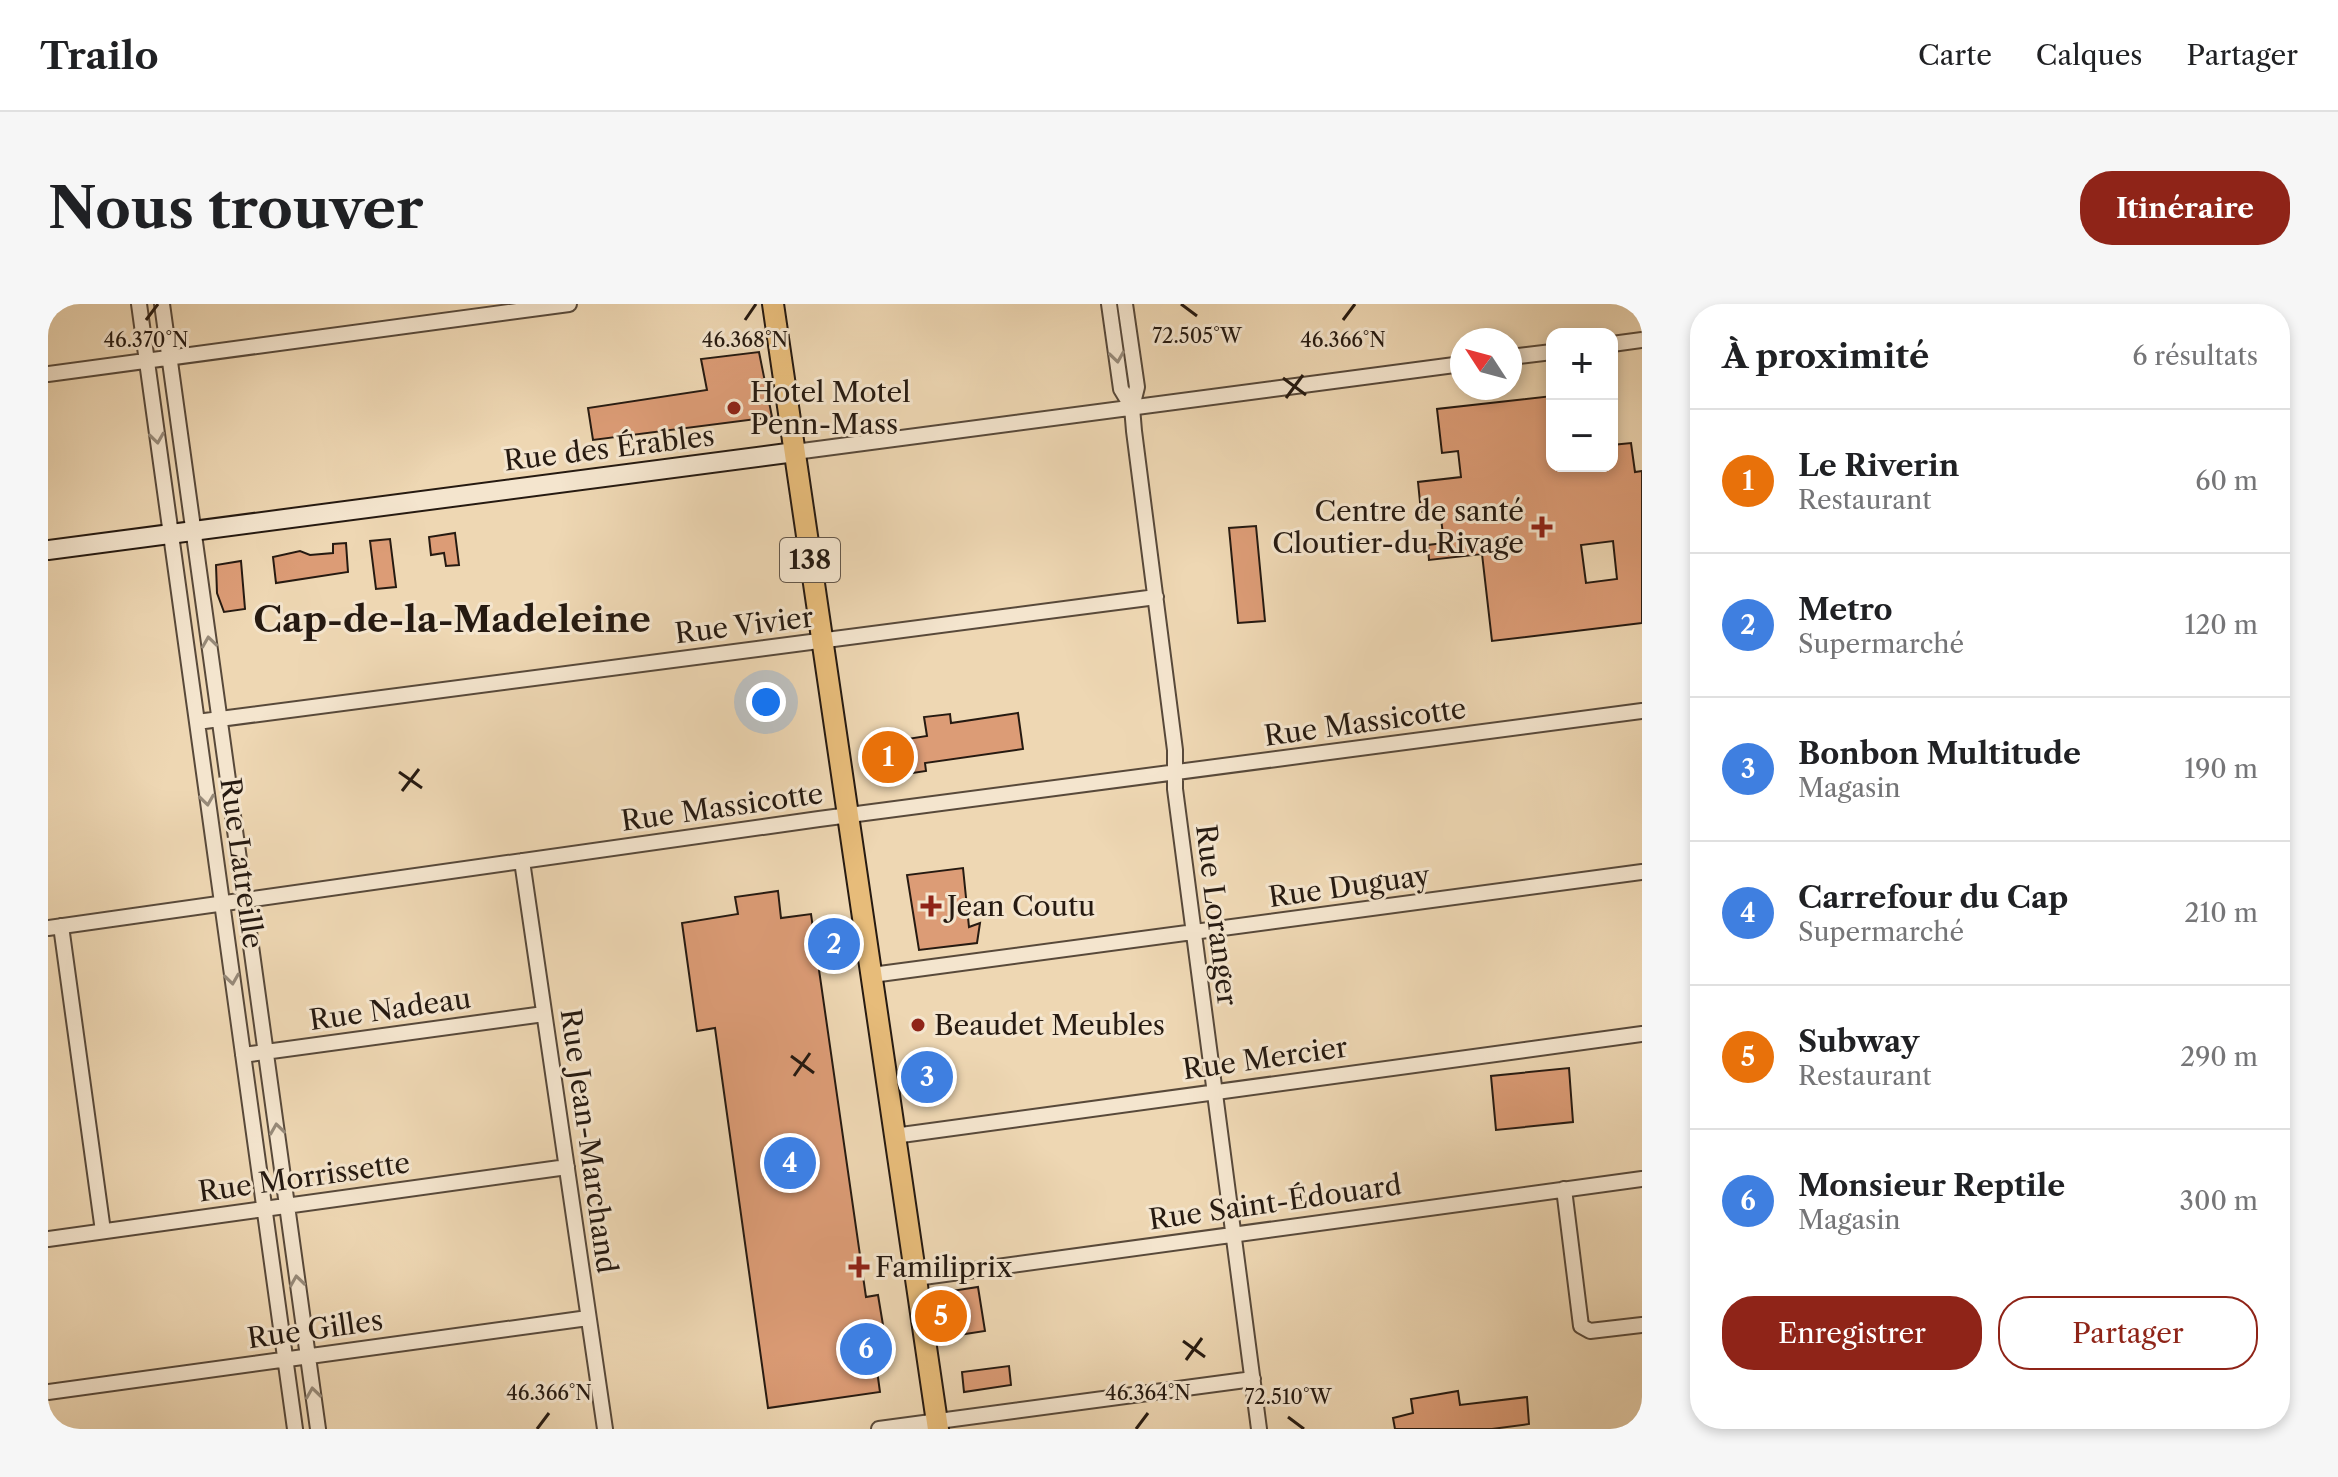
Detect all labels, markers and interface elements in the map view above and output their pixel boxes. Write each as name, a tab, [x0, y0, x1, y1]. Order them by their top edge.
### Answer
text: Trailo	[40, 32, 159, 79]
text: Carte	[1918, 38, 1992, 72]
text: Calques	[2036, 38, 2143, 72]
text: Partager	[2187, 38, 2298, 72]
button: Itinéraire	[2080, 171, 2290, 245]
text: Nous trouver	[48, 174, 423, 243]
text: 72.505°W	[1152, 324, 1243, 348]
text: 46.370°N	[103, 328, 189, 352]
text: 46.368°N	[702, 328, 788, 352]
text: 46.366°N	[1300, 328, 1386, 352]
north arrow	[1450, 328, 1522, 400]
map controls	[1546, 328, 1618, 472]
button: +	[1546, 328, 1618, 400]
text: À proximité	[1722, 335, 1929, 377]
text: 6 résultats	[2132, 340, 2258, 372]
one-way arrow	[1108, 350, 1125, 364]
place label: Hotel Motel Penn-Mass	[750, 375, 911, 441]
marker: Hotel Motel Penn-Mass	[725, 399, 743, 417]
button: −	[1546, 400, 1618, 472]
street label: Rue des Érables	[502, 418, 716, 478]
one-way arrow	[148, 431, 165, 445]
text: Le Riverin	[1798, 447, 1959, 484]
text: 1	[1742, 465, 1754, 497]
text: 60 m	[2195, 465, 2258, 497]
text: Restaurant	[1798, 484, 1932, 516]
place label: Centre de santé Cloutier-du Rivage	[1272, 494, 1524, 560]
marker: Centre de santé Cloutier-du Rivage	[1531, 516, 1553, 538]
road number: 138	[780, 538, 840, 582]
text: Metro	[1798, 591, 1893, 628]
district label: Cap-de-la-Madeleine	[253, 597, 651, 641]
street label: Rue Vivier	[673, 600, 815, 650]
text: 2	[1740, 609, 1756, 641]
text: 120 m	[2184, 609, 2258, 641]
text: Supermarché	[1798, 628, 1964, 660]
one-way arrow	[201, 635, 218, 649]
your location	[746, 682, 786, 722]
street label: Rue Massicotte	[1262, 691, 1468, 753]
pin: 1	[862, 727, 914, 787]
text: Bonbon Multitude	[1798, 735, 2081, 772]
text: 3	[1741, 753, 1755, 785]
text: 190 m	[2184, 753, 2258, 785]
text: Magasin	[1798, 772, 1901, 804]
street label: Rue Latreille	[213, 776, 271, 950]
street label: Rue Massicotte	[619, 776, 825, 838]
one-way arrow	[198, 793, 215, 806]
street label: Rue Loranger	[1189, 822, 1245, 1008]
street label: Rue Duguay	[1266, 858, 1432, 914]
text: Carrefour du Cap	[1798, 879, 2068, 916]
place label: Jean Coutu	[943, 889, 1095, 923]
marker: Jean Coutu	[922, 897, 940, 915]
text: 4	[1740, 897, 1756, 929]
text: 210 m	[2185, 897, 2258, 929]
pin: 2	[808, 914, 860, 974]
text: Supermarché	[1798, 916, 1964, 948]
one-way arrow	[223, 972, 240, 986]
street label: Rue Nadeau	[307, 981, 473, 1037]
street label: Rue Jean-Marchand	[554, 1007, 624, 1275]
place label: Beaudet Meubles	[934, 1008, 1165, 1042]
marker: Beaudet Meubles	[909, 1016, 927, 1034]
text: Subway	[1798, 1023, 1919, 1060]
street label: Rue Mercier	[1180, 1030, 1350, 1086]
text: 5	[1741, 1041, 1755, 1073]
text: 290 m	[2180, 1041, 2258, 1073]
pin: 3	[901, 1047, 953, 1107]
text: Restaurant	[1798, 1060, 1932, 1092]
one-way arrow	[268, 1122, 285, 1135]
pin: 4	[764, 1133, 816, 1193]
street label: Rue Morrissette	[196, 1145, 412, 1209]
street label: Rue Saint-Édouard	[1146, 1167, 1404, 1237]
text: Monsieur Reptile	[1798, 1167, 2065, 1204]
text: 6	[1740, 1185, 1756, 1217]
text: 300 m	[2180, 1185, 2258, 1217]
text: Magasin	[1798, 1204, 1901, 1236]
place label: Familiprix	[875, 1250, 1013, 1284]
marker: Familiprix	[850, 1258, 868, 1276]
one-way arrow	[289, 1274, 306, 1287]
pin: 5	[915, 1286, 967, 1346]
button: Enregistrer	[1722, 1296, 1982, 1370]
button: Partager	[1998, 1296, 2258, 1370]
street label: Rue Gilles	[245, 1303, 385, 1355]
pin: 6	[840, 1319, 892, 1379]
text: 46.366°N	[506, 1381, 592, 1405]
text: 46.364°N	[1105, 1381, 1191, 1405]
text: 72.510°W	[1244, 1385, 1333, 1409]
one-way arrow	[305, 1386, 322, 1400]

